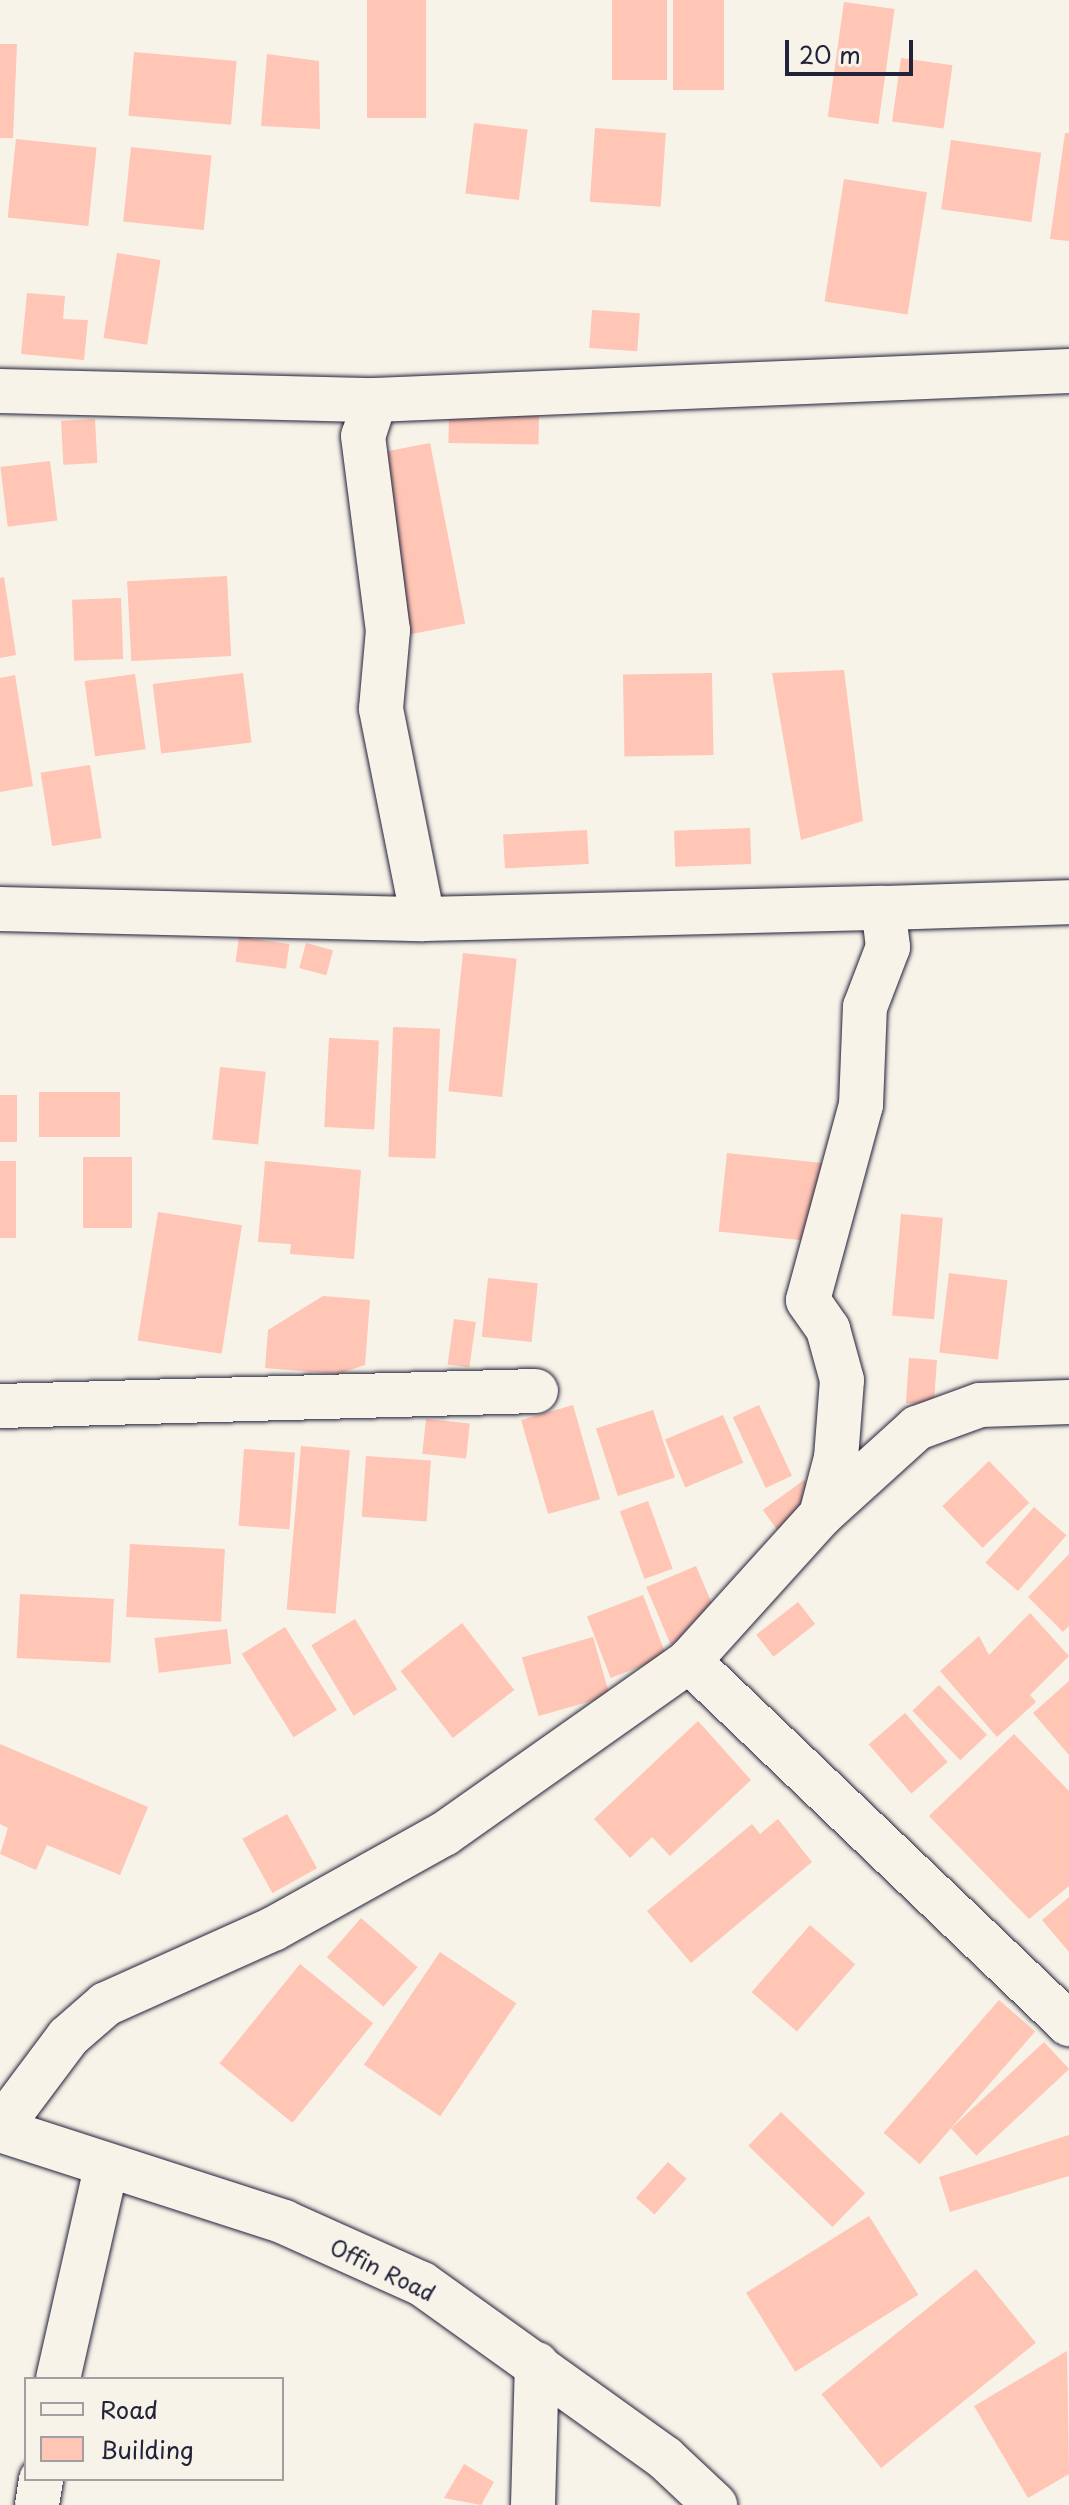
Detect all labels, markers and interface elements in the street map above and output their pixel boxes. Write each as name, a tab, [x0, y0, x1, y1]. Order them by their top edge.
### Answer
scale bar	[789, 24, 917, 74]
text: 20 m	[799, 36, 861, 72]
street label: Offin Road	[326, 2232, 440, 2306]
legend	[24, 2377, 284, 2481]
text: Road	[100, 2391, 158, 2427]
text: Building	[100, 2431, 194, 2467]

